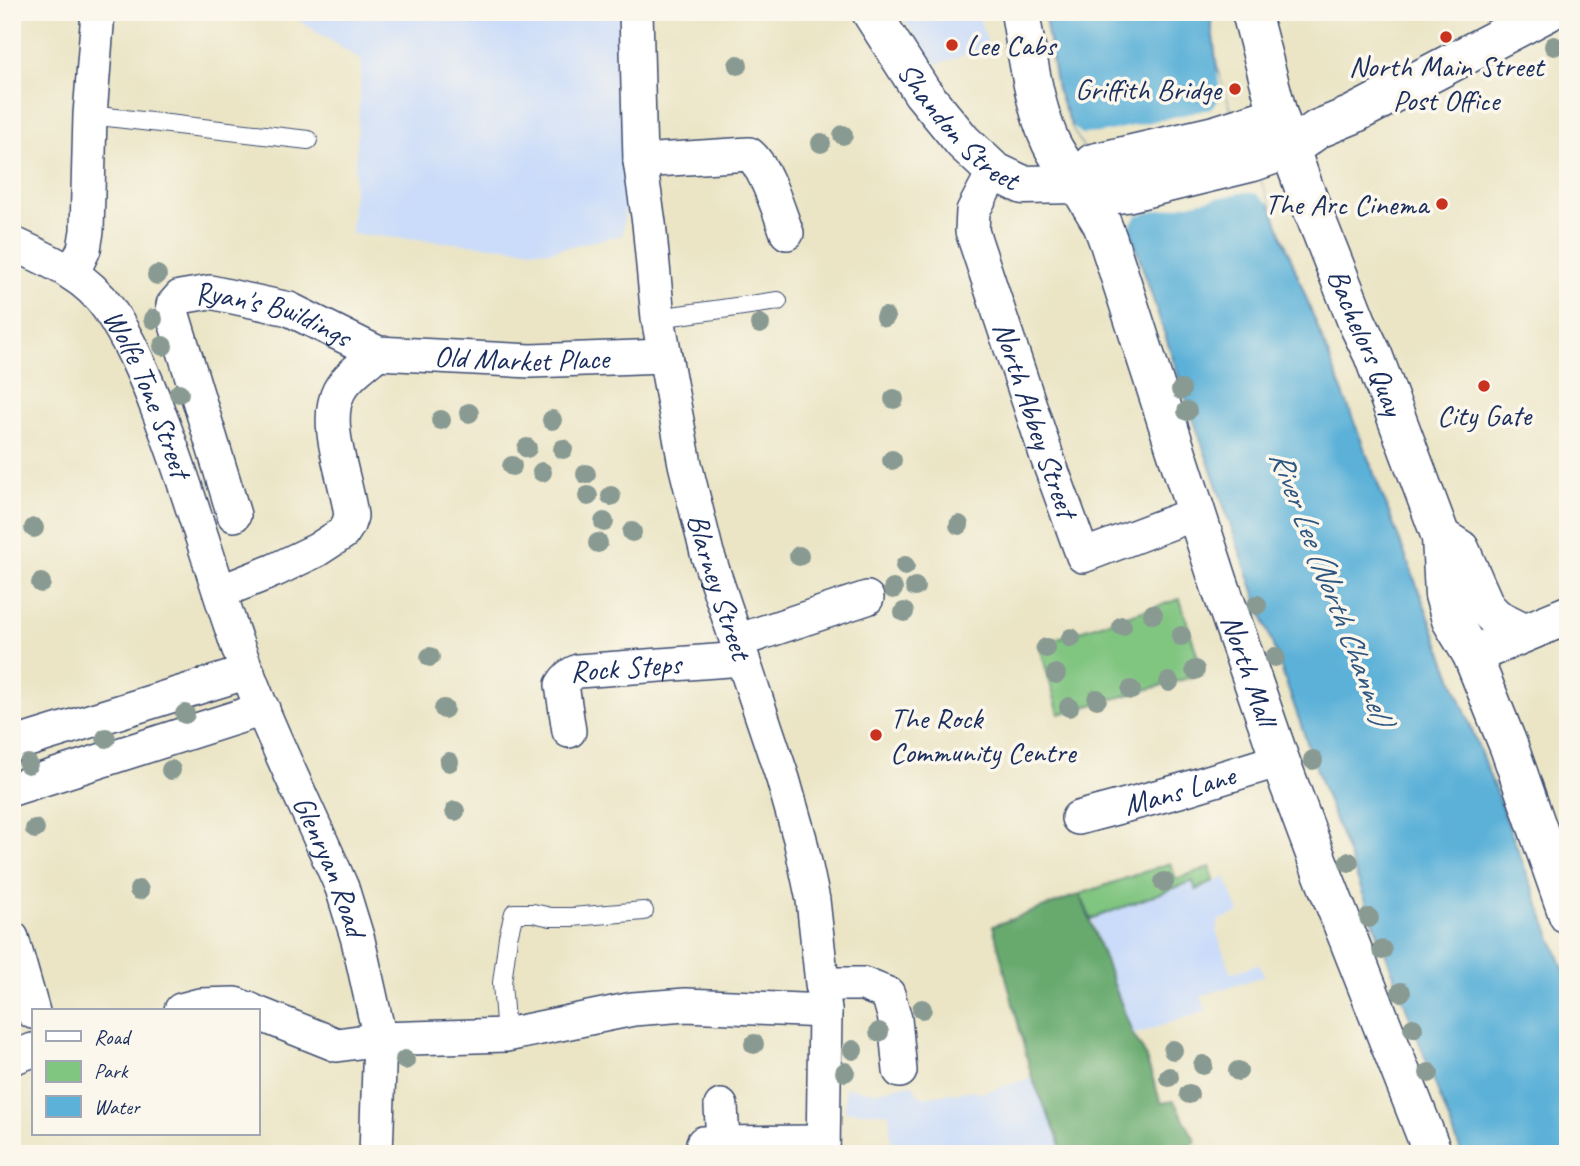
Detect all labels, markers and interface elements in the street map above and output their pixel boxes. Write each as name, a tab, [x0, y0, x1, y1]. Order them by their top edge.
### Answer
place label: Lee Cabs	[966, 26, 1058, 64]
marker: North Main Street Post Office	[1438, 29, 1454, 45]
marker: Lee Cabs	[944, 37, 960, 53]
place label: North Main Street Post Office	[1349, 47, 1546, 119]
street label: Shandon Street	[889, 55, 1027, 200]
place label: Griffith Bridge	[1075, 70, 1223, 108]
marker: Griffith Bridge	[1227, 81, 1243, 97]
place label: The Arc Cinema	[1265, 185, 1431, 223]
marker: The Arc Cinema	[1434, 196, 1450, 212]
street label: Bachelors Quay	[1319, 263, 1414, 423]
street label: Ryan's Buildings	[191, 273, 360, 357]
street label: Wolfe Tone Street	[95, 302, 201, 486]
street label: North Abbey Street	[984, 317, 1088, 526]
street label: Old Market Place	[433, 337, 612, 380]
marker: City Gate	[1476, 378, 1492, 394]
place label: City Gate	[1437, 396, 1533, 434]
water label: River Lee (North Channel)	[1260, 444, 1405, 736]
street label: Blarney Street	[679, 510, 761, 667]
street label: North Mall	[1212, 610, 1287, 734]
street label: Rock Steps	[569, 644, 685, 691]
place label: The Rock Community Centre	[890, 699, 1078, 771]
marker: The Rock Community Centre	[868, 727, 884, 743]
street label: Mans Lane	[1120, 755, 1242, 824]
street label: Glenryan Road	[284, 790, 376, 945]
legend	[32, 1009, 259, 1134]
text: Road	[94, 1024, 133, 1050]
text: Park	[94, 1058, 129, 1084]
text: Water	[94, 1094, 141, 1120]

